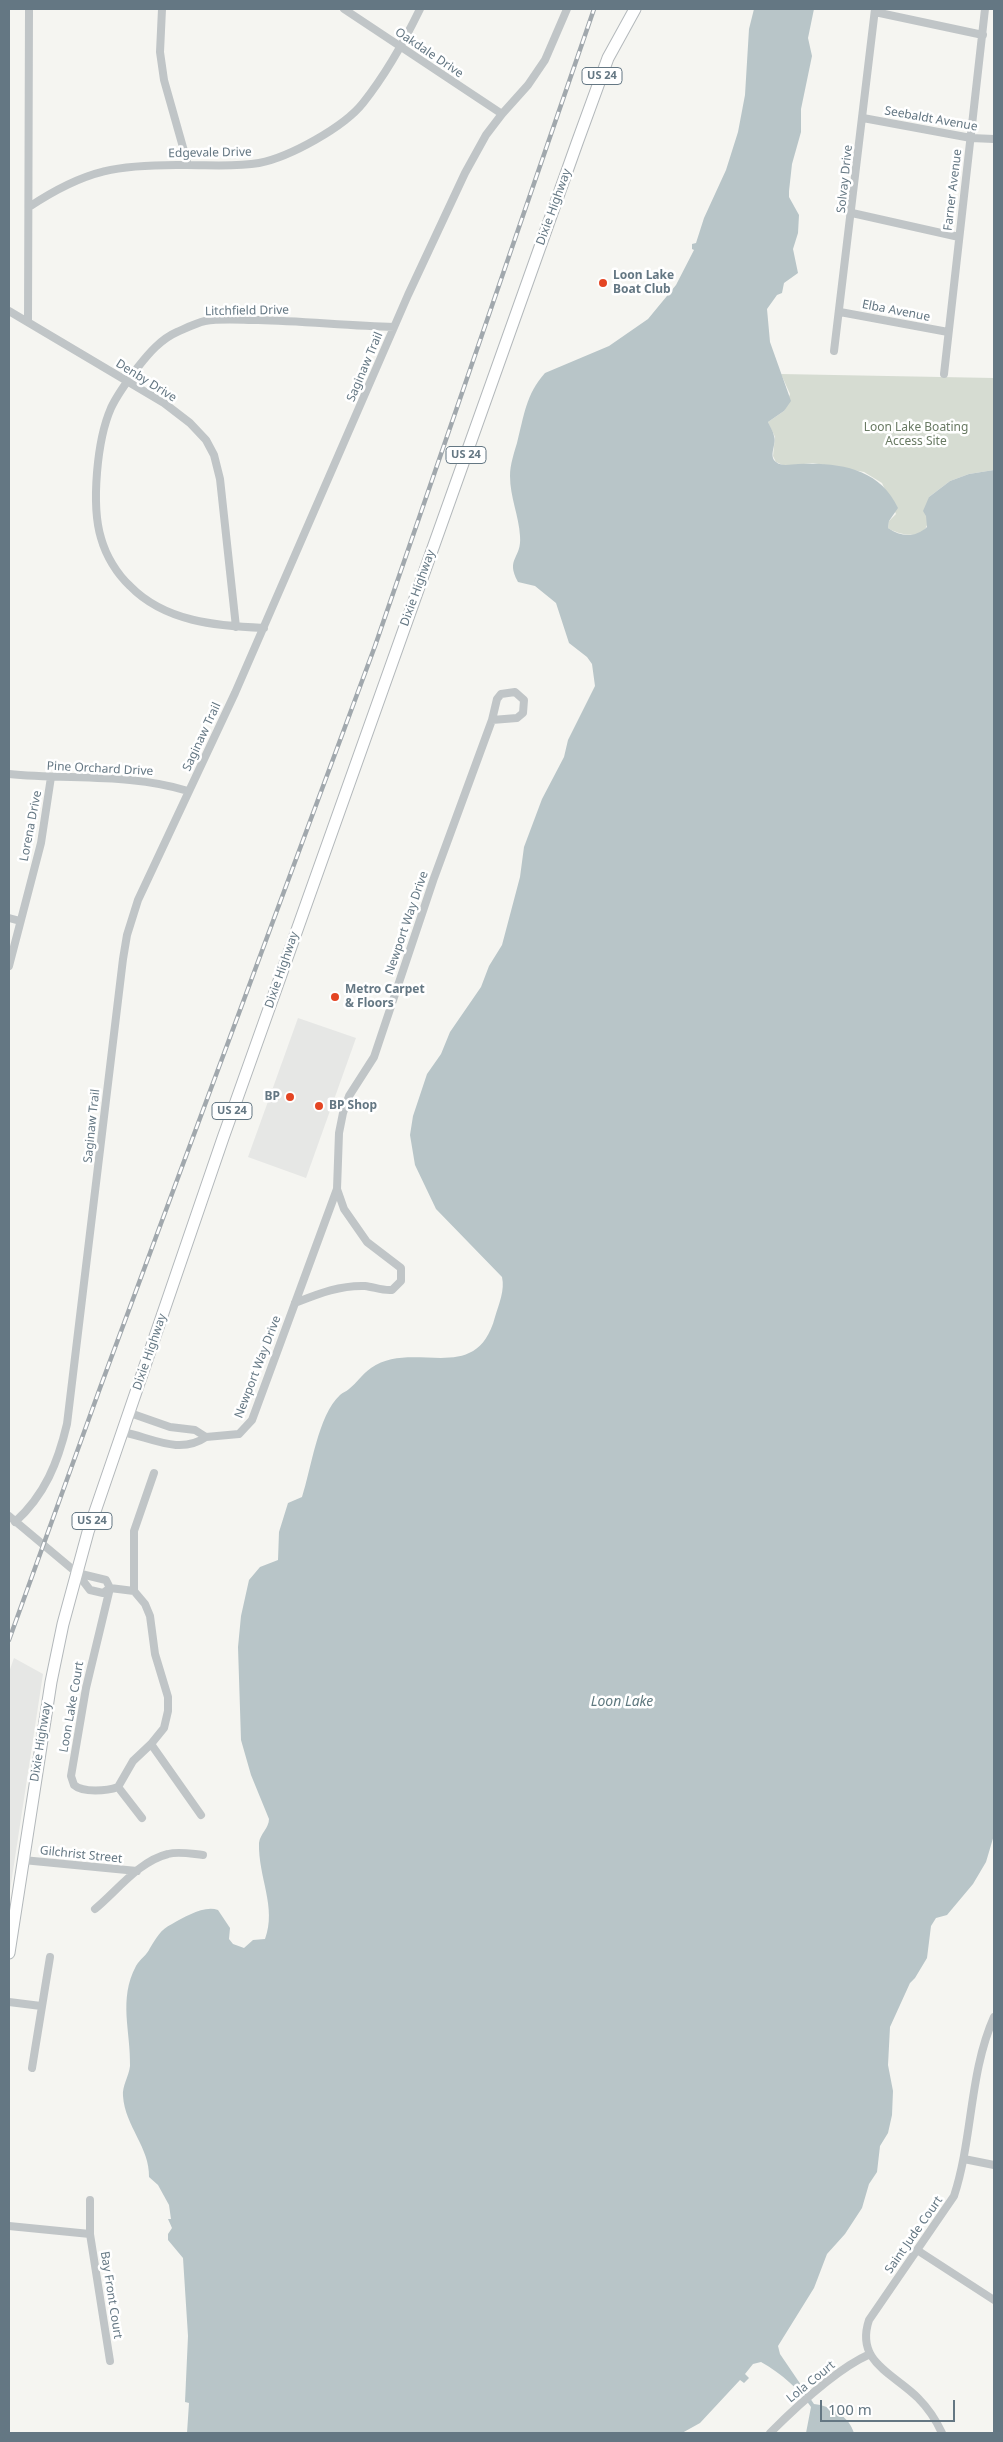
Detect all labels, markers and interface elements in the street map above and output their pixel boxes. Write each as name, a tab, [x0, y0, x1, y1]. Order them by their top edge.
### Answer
street label: Oakdale Drive	[392, 25, 466, 81]
road number: US 24	[582, 68, 622, 84]
street label: Seebaldt Avenue	[883, 104, 979, 134]
street label: Solvay Drive	[834, 144, 856, 214]
street label: Edgevale Drive	[168, 145, 252, 161]
street label: Farner Avenue	[941, 148, 965, 232]
street label: Dixie Highway	[534, 167, 574, 247]
place label: Loon Lake Boat Club	[613, 269, 674, 297]
marker: Loon Lake Boat Club	[597, 277, 609, 289]
street label: Elba Avenue	[861, 297, 931, 325]
street label: Litchfield Drive	[205, 303, 289, 319]
street label: Saginaw Trail	[344, 330, 386, 404]
street label: Denby Drive	[113, 357, 179, 405]
park label: Loon Lake Boating Access Site	[864, 421, 968, 449]
road number: US 24	[446, 446, 486, 464]
street label: Dixie Highway	[398, 548, 438, 628]
street label: Saginaw Trail	[180, 700, 224, 774]
street label: Pine Orchard Drive	[46, 759, 154, 779]
street label: Lorena Drive	[17, 789, 45, 863]
street label: Newport Way Drive	[382, 869, 432, 977]
street label: Dixie Highway	[262, 930, 302, 1010]
place label: Metro Carpet & Floors	[345, 983, 425, 1011]
marker: Metro Carpet & Floors	[329, 991, 341, 1003]
street label: Saginaw Trail	[81, 1088, 103, 1164]
place label: BP	[265, 1090, 280, 1104]
marker: BP	[284, 1091, 296, 1103]
place label: BP Shop	[329, 1099, 377, 1113]
marker: BP Shop	[313, 1100, 325, 1112]
road number: US 24	[212, 1102, 252, 1120]
street label: Dixie Highway	[130, 1312, 170, 1392]
street label: Newport Way Drive	[232, 1314, 284, 1420]
road number: US 24	[72, 1512, 112, 1530]
street label: Loon Lake Court	[57, 1660, 87, 1754]
water label: Loon Lake	[591, 1694, 653, 1710]
street label: Dixie Highway	[28, 1701, 54, 1783]
street label: Gilchrist Street	[39, 1844, 123, 1866]
street label: Saint Jude Court	[882, 2194, 946, 2276]
street label: Bay Front Court	[97, 2250, 125, 2340]
street label: Lola Court	[784, 2358, 838, 2406]
scale bar	[823, 2390, 958, 2422]
text: 100 m	[828, 2399, 872, 2419]

